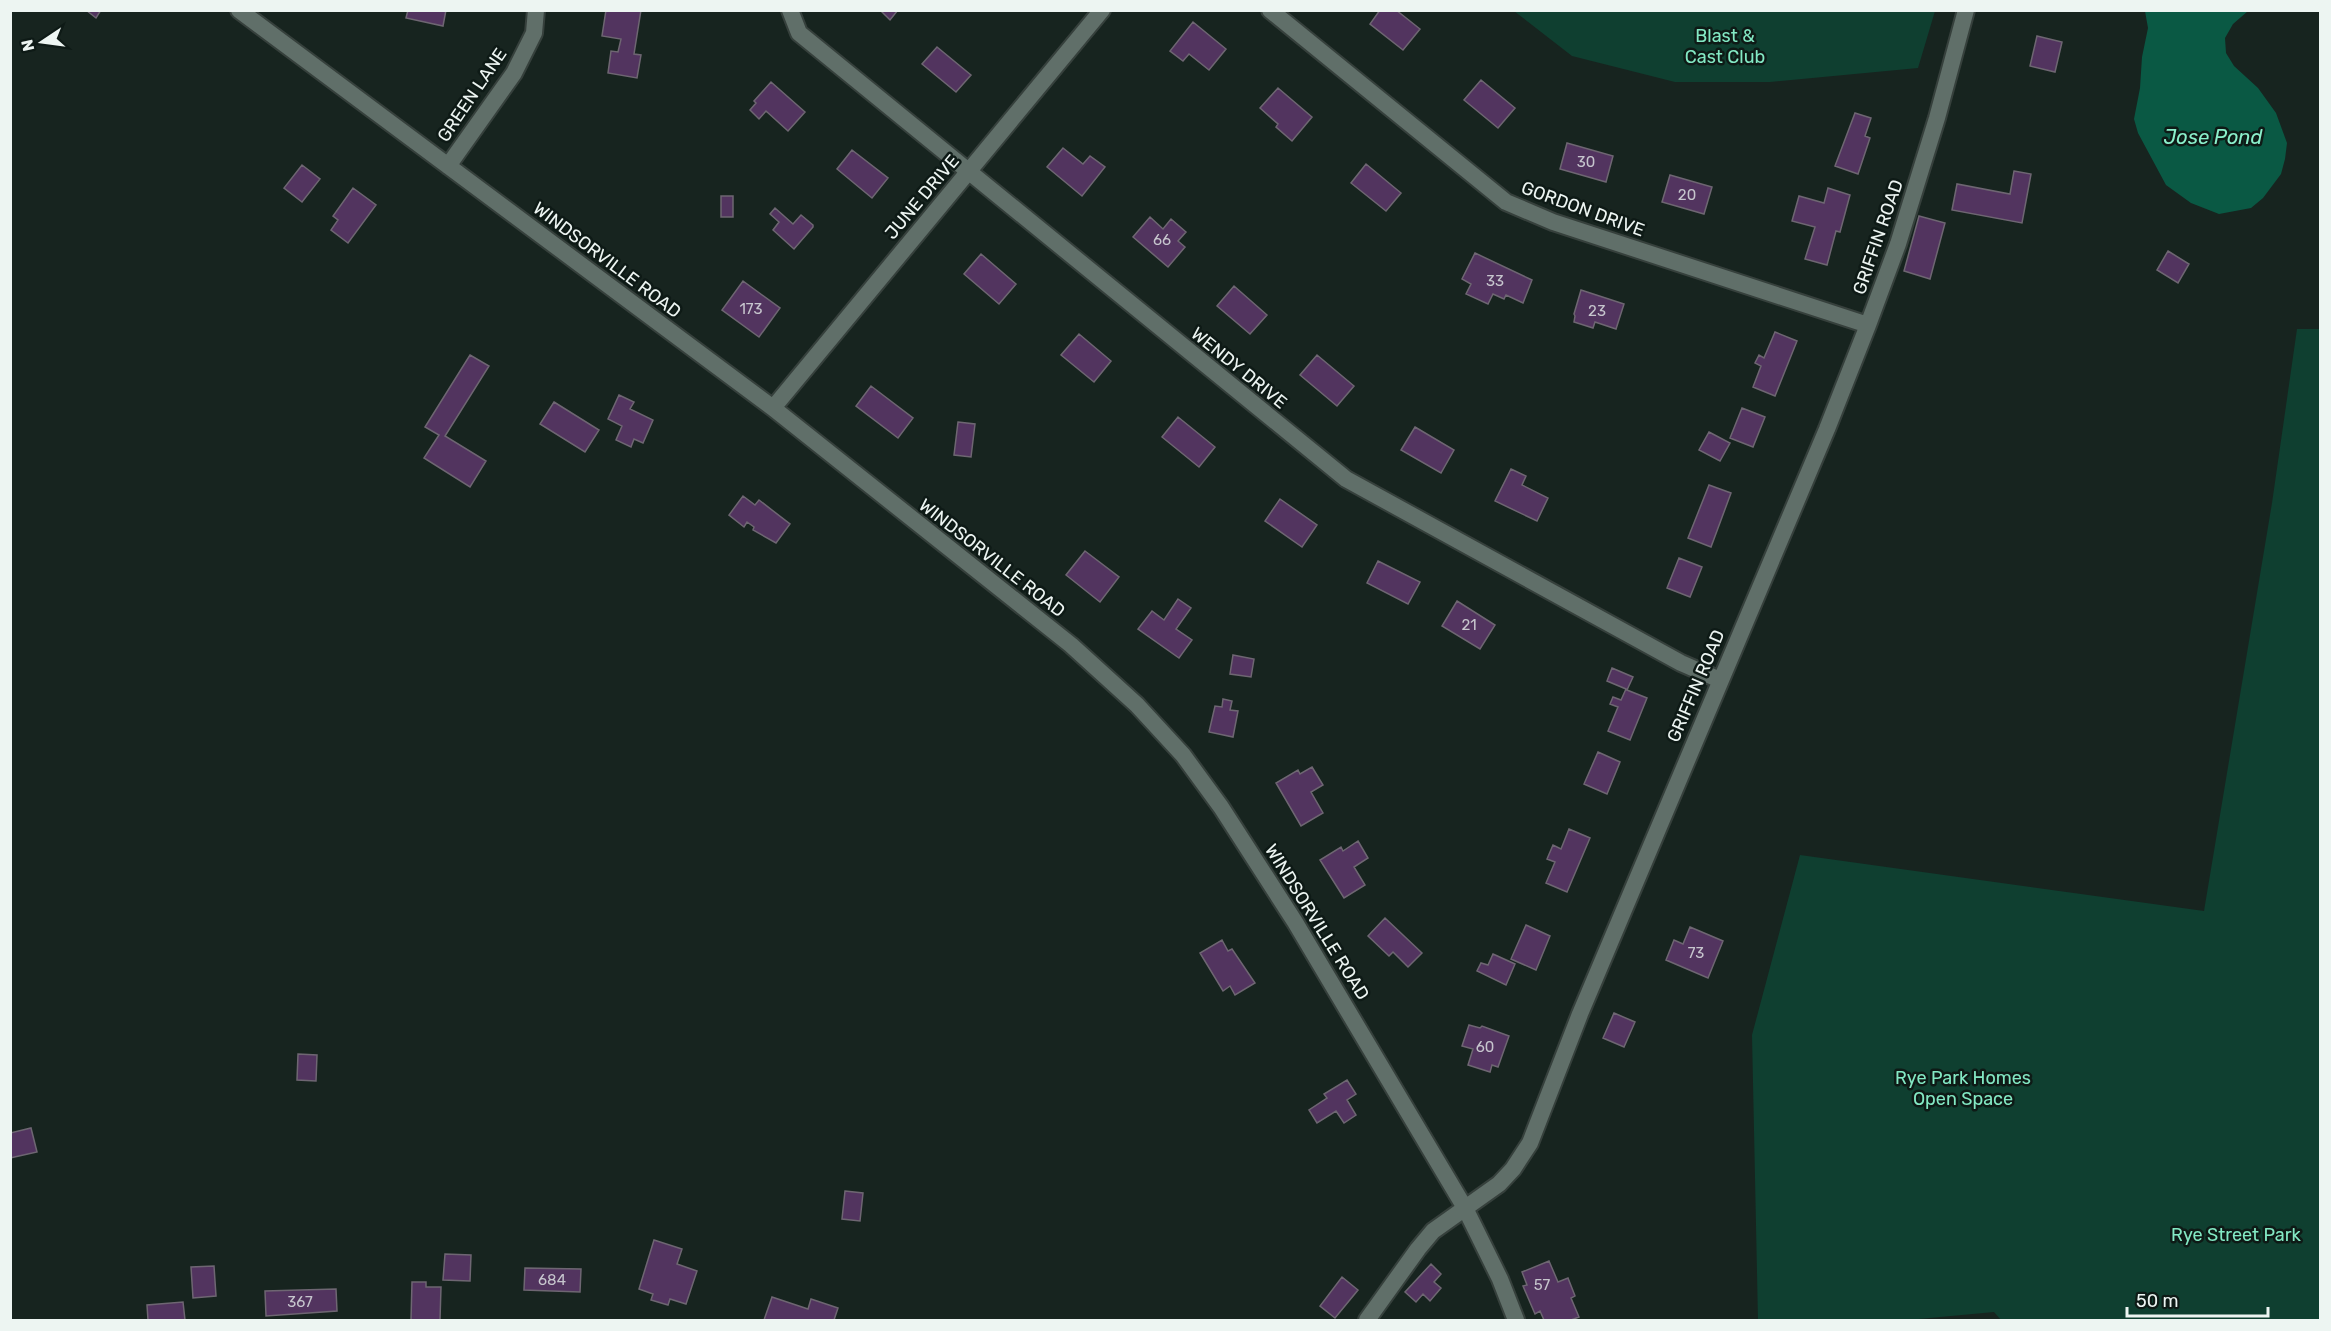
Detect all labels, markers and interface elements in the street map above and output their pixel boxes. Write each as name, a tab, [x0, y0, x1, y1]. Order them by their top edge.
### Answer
north arrow	[12, 12, 72, 72]
park label: Blast & Cast Club	[1685, 25, 1765, 68]
text: N	[17, 38, 38, 53]
street label: GREEN LANE	[433, 44, 511, 146]
water label: Jose Pond	[2164, 125, 2263, 149]
street label: JUNE DRIVE	[880, 150, 964, 244]
house number: 30	[1577, 153, 1595, 171]
street label: GORDON DRIVE	[1518, 177, 1648, 241]
street label: GRIFFIN ROAD	[1848, 177, 1908, 297]
house number: 20	[1678, 186, 1696, 204]
street label: WINDSORVILLE ROAD	[529, 197, 685, 323]
house number: 66	[1153, 231, 1171, 249]
house number: 33	[1486, 272, 1504, 290]
house number: 173	[739, 300, 763, 318]
house number: 23	[1588, 302, 1606, 320]
street label: WENDY DRIVE	[1187, 323, 1291, 413]
street label: WINDSORVILLE ROAD	[914, 494, 1070, 622]
house number: 21	[1461, 616, 1477, 634]
street label: GRIFFIN ROAD	[1662, 626, 1730, 746]
street label: WINDSORVILLE ROAD	[1260, 840, 1374, 1004]
house number: 73	[1688, 944, 1704, 962]
house number: 60	[1476, 1038, 1494, 1056]
park label: Rye Park Homes Open Space	[1895, 1067, 2031, 1110]
park label: Rye Street Park	[2171, 1224, 2302, 1246]
house number: 684	[538, 1271, 566, 1289]
house number: 57	[1534, 1276, 1551, 1294]
scale bar	[2127, 1280, 2268, 1318]
text: 50 m	[2136, 1290, 2179, 1312]
house number: 367	[287, 1293, 313, 1311]

